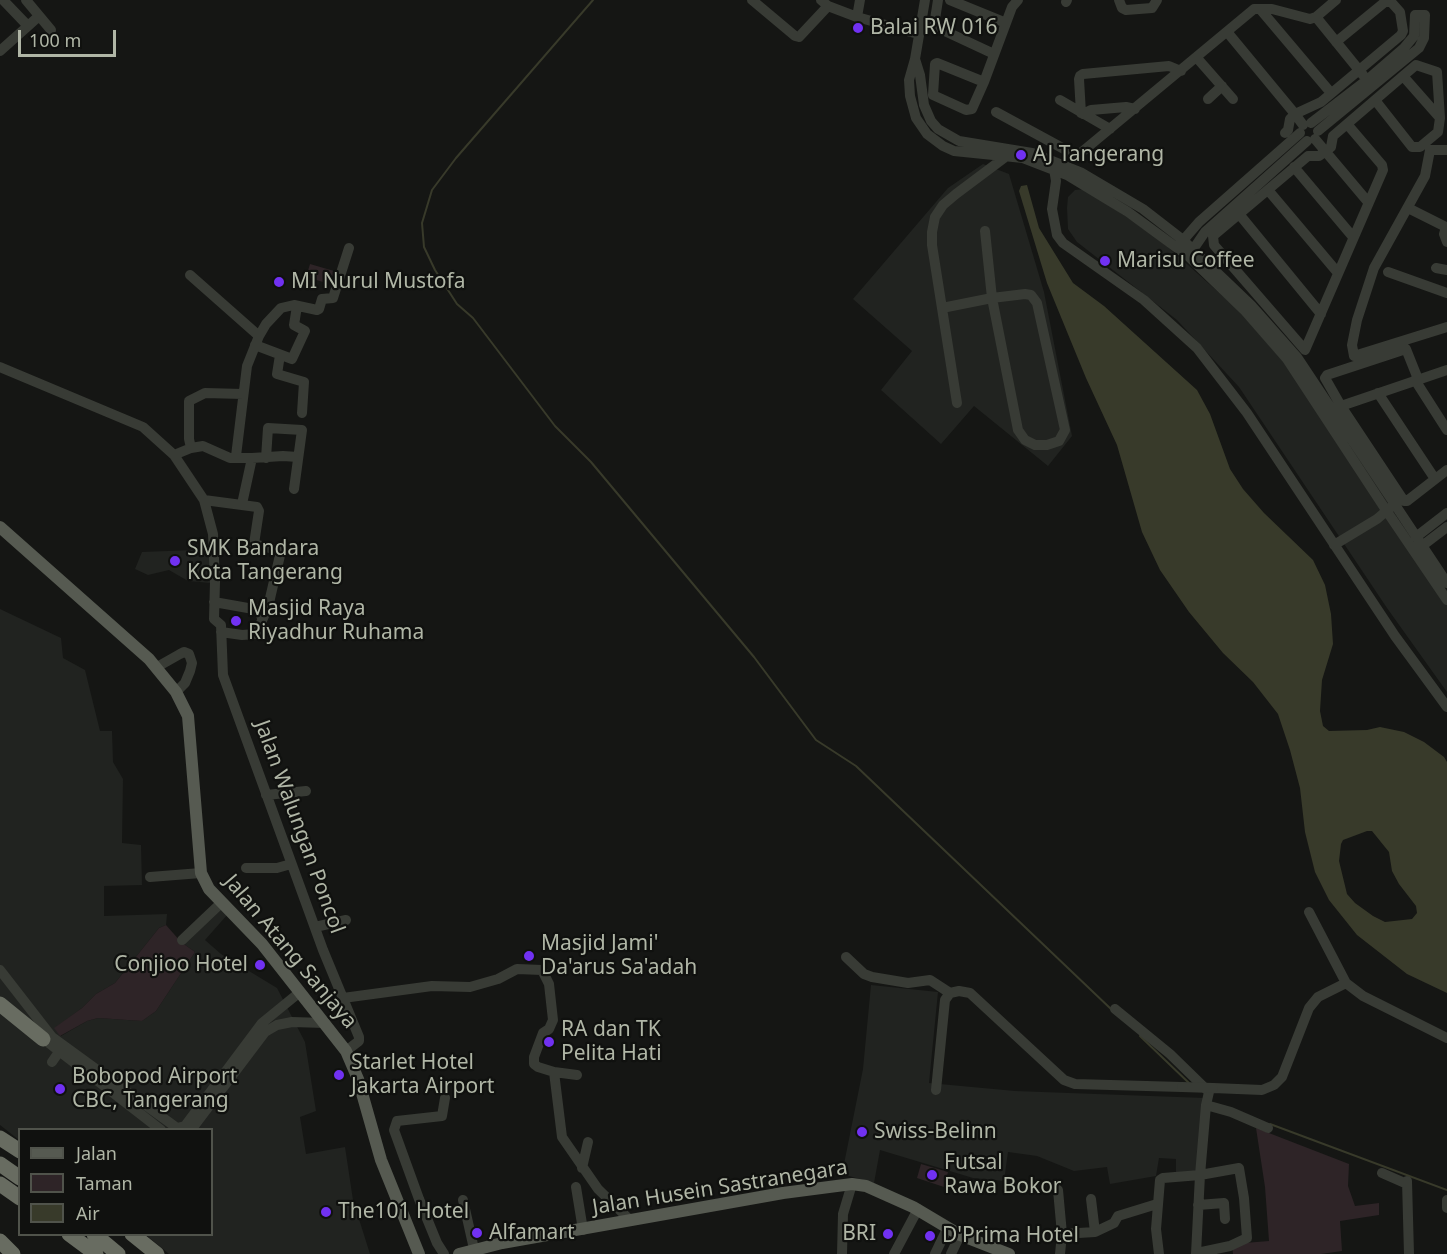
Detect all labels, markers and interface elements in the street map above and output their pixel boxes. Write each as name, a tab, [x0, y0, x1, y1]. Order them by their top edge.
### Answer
place label: Balai RW 016	[870, 15, 998, 41]
scale bar	[21, 18, 118, 56]
marker: Balai RW 016	[851, 21, 865, 35]
text: 100 m	[29, 28, 81, 52]
place label: AJ Tangerang	[1033, 142, 1164, 168]
marker: AJ Tangerang	[1014, 148, 1028, 162]
place label: Marisu Coffee	[1117, 248, 1255, 274]
marker: Marisu Coffee	[1098, 254, 1112, 268]
place label: MI Nurul Mustofa	[291, 269, 465, 295]
marker: MI Nurul Mustofa	[272, 275, 286, 289]
place label: SMK Bandara Kota Tangerang	[187, 536, 343, 586]
marker: SMK Bandara Kota Tangerang	[168, 554, 182, 568]
place label: Masjid Raya Riyadhur Ruhama	[248, 596, 424, 646]
marker: Masjid Raya Riyadhur Ruhama	[229, 614, 243, 628]
street label: Jalan Walungan Poncol	[249, 717, 349, 937]
street label: Jalan Atang Sanjaya	[218, 870, 362, 1034]
place label: Masjid Jami' Da'arus Sa'adah	[541, 931, 697, 981]
marker: Masjid Jami' Da'arus Sa'adah	[522, 949, 536, 963]
place label: Conjioo Hotel	[114, 952, 248, 978]
marker: Conjioo Hotel	[253, 958, 267, 972]
place label: RA dan TK Pelita Hati	[561, 1017, 662, 1067]
marker: RA dan TK Pelita Hati	[542, 1035, 556, 1049]
place label: Starlet Hotel Jakarta Airport	[351, 1050, 494, 1100]
place label: Bobopod Airport CBC, Tangerang	[72, 1064, 237, 1114]
marker: Starlet Hotel Jakarta Airport	[332, 1068, 346, 1082]
marker: Bobopod Airport CBC, Tangerang	[53, 1082, 67, 1096]
place label: Swiss-Belinn	[874, 1119, 997, 1145]
marker: Swiss-Belinn	[855, 1125, 869, 1139]
legend	[18, 1128, 213, 1236]
text: Jalan	[76, 1141, 117, 1165]
place label: Futsal Rawa Bokor	[944, 1150, 1062, 1200]
street label: Jalan Husein Sastranegara	[591, 1155, 849, 1221]
marker: Futsal Rawa Bokor	[925, 1168, 939, 1182]
text: Taman	[76, 1171, 133, 1195]
place label: The101 Hotel	[338, 1199, 469, 1225]
text: Air	[76, 1201, 100, 1225]
marker: The101 Hotel	[319, 1205, 333, 1219]
place label: Alfamart	[489, 1220, 575, 1246]
place label: BRI	[842, 1221, 876, 1247]
place label: D'Prima Hotel	[942, 1223, 1079, 1249]
marker: Alfamart	[470, 1226, 484, 1240]
marker: BRI	[881, 1227, 895, 1241]
marker: D'Prima Hotel	[923, 1229, 937, 1243]

